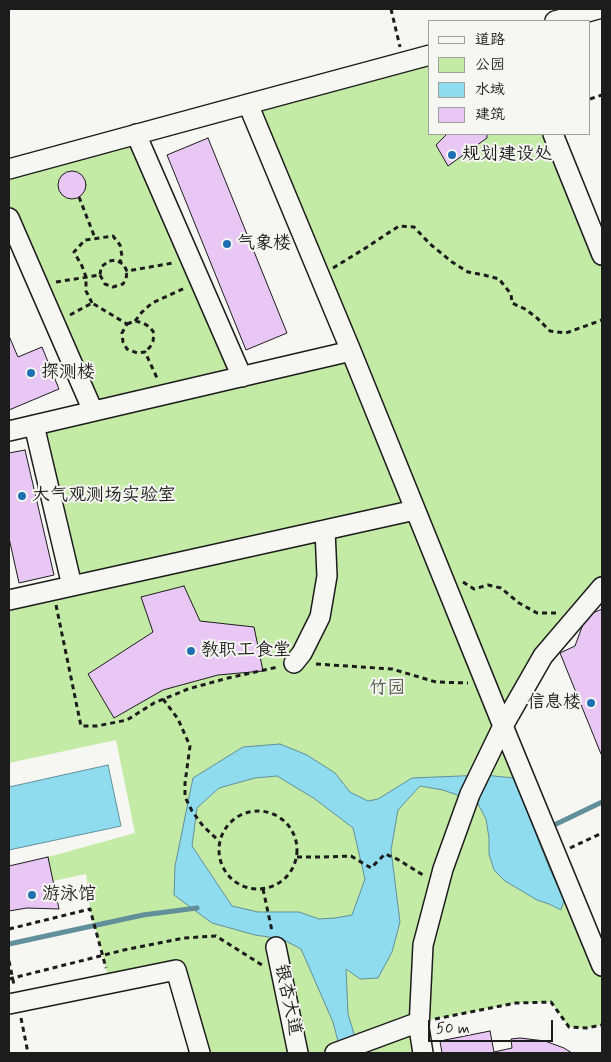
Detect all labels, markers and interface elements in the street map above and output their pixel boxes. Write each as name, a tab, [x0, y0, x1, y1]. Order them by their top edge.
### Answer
legend	[428, 20, 591, 135]
text: 道路	[475, 30, 505, 50]
text: 公园	[475, 55, 505, 75]
text: 水域	[475, 80, 505, 100]
text: 建筑	[475, 105, 505, 125]
place label: 规划建设处	[462, 144, 552, 166]
marker: 规划建设处	[446, 149, 458, 161]
place label: 气象楼	[237, 233, 291, 255]
marker: 气象楼	[221, 238, 233, 250]
place label: 探测楼	[41, 362, 95, 384]
marker: 探测楼	[25, 367, 37, 379]
place label: 大气观测场实验室	[32, 485, 176, 507]
marker: 大气观测场实验室	[16, 490, 28, 502]
place label: 教职工食堂	[201, 640, 291, 662]
marker: 教职工食堂	[185, 645, 197, 657]
park label: 竹园	[369, 678, 405, 700]
place label: 信息楼	[527, 692, 581, 714]
marker: 信息楼	[585, 697, 597, 709]
place label: 游泳馆	[42, 884, 96, 906]
marker: 游泳馆	[26, 889, 38, 901]
street label: 银杏大道	[269, 963, 305, 1037]
scale bar	[431, 1010, 556, 1042]
text: 50 m	[436, 1019, 470, 1039]

